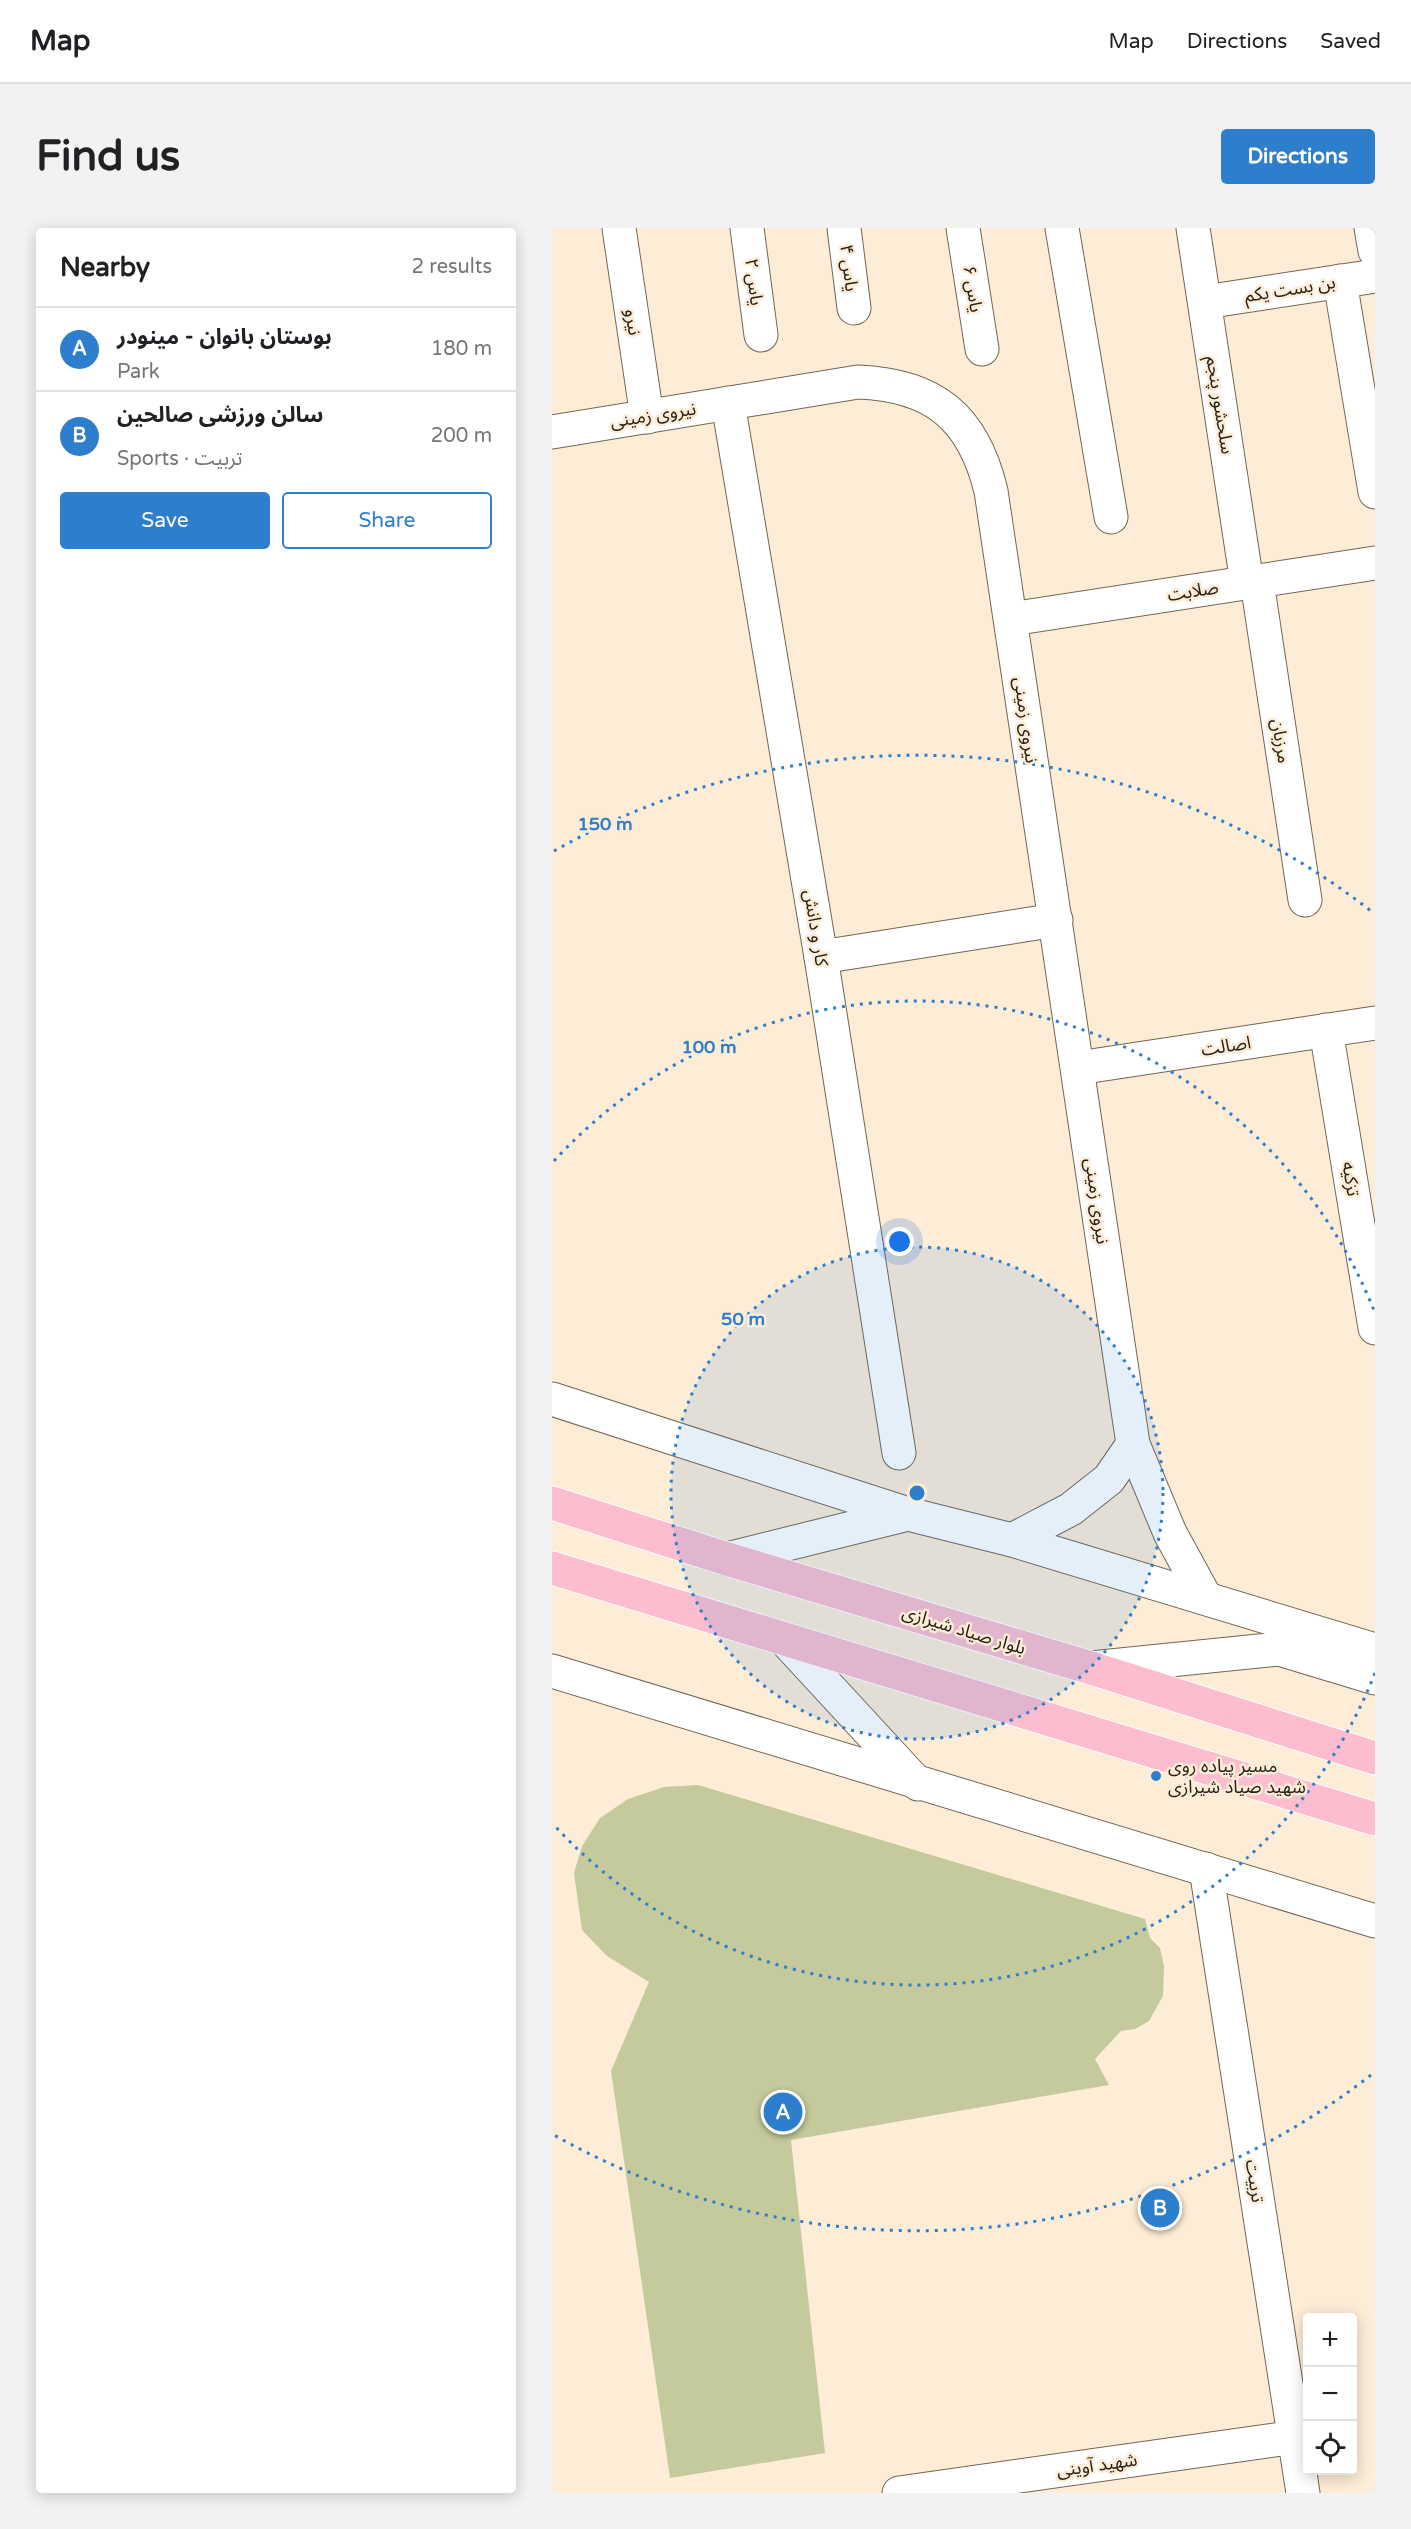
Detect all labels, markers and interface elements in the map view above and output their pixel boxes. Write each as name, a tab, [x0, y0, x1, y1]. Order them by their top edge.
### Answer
text: Map	[30, 24, 90, 58]
text: Map	[1108, 29, 1154, 54]
text: Directions	[1187, 29, 1287, 54]
text: Saved	[1320, 29, 1381, 54]
button: Directions	[1221, 129, 1375, 184]
text: Find us	[36, 131, 180, 182]
street label: یاس ۴	[835, 243, 863, 293]
text: Nearby	[60, 252, 150, 283]
text: 2 results	[412, 255, 492, 279]
street label: یاس ۲	[740, 257, 768, 307]
street label: یاس ۶	[958, 264, 988, 314]
street label: بن بست یکم	[1243, 271, 1337, 309]
street label: نیرو	[620, 307, 646, 337]
text: بوستان بانوان - مینودر	[117, 324, 332, 350]
text: A	[72, 337, 87, 361]
text: 180 m	[431, 337, 492, 361]
street label: سلحشور پنجم	[1199, 354, 1239, 456]
text: Park	[117, 360, 160, 384]
street label: نیروی زمینی	[609, 397, 697, 433]
text: سالن ورزشی صالحین	[117, 402, 323, 428]
text: B	[73, 424, 86, 448]
text: 200 m	[431, 424, 492, 448]
text: Sports · تربیت	[117, 447, 242, 471]
button: Save	[60, 492, 270, 549]
button: Share	[282, 492, 492, 549]
street label: صلابت	[1166, 576, 1220, 606]
street label: نیروی زمینی	[1009, 676, 1043, 764]
street label: مرزبان	[1267, 717, 1295, 765]
text: 150 m	[577, 813, 633, 835]
street label: کار و دانش	[799, 888, 833, 968]
street label: اصالت	[1200, 1031, 1252, 1061]
text: 100 m	[681, 1036, 737, 1058]
street label: نیروی زمینی	[1080, 1157, 1114, 1245]
street label: تزکیه	[1337, 1160, 1365, 1198]
your location	[885, 1227, 914, 1256]
text: 50 m	[721, 1308, 765, 1330]
centre of rings	[907, 1483, 927, 1503]
street label: بلوار صیاد شیرازی	[900, 1601, 1028, 1659]
place label: مسیر پیاده روی شهید صیاد شیرازی	[1168, 1755, 1306, 1798]
marker: مسیر پیاده روی شهید صیاد شیرازی	[1149, 1769, 1163, 1783]
pin: A	[764, 2090, 802, 2134]
street label: تربیت	[1241, 2158, 1269, 2204]
pin: B	[1140, 2186, 1180, 2230]
map controls	[1303, 2313, 1357, 2475]
button: +	[1303, 2313, 1357, 2367]
button: −	[1303, 2367, 1357, 2421]
button: locate	[1303, 2421, 1357, 2475]
street label: شهید آوینی	[1055, 2448, 1139, 2482]

